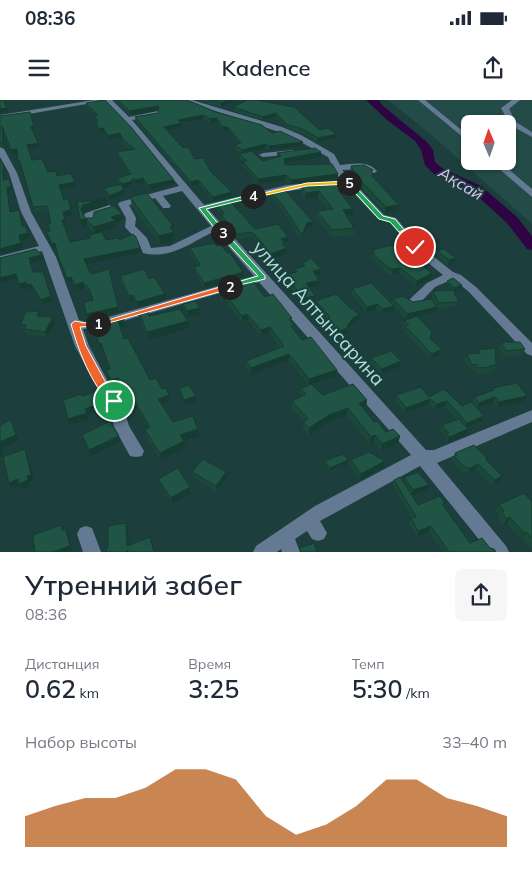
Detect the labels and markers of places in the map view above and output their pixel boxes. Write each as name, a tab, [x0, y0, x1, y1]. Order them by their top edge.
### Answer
pin: 5	[336, 170, 362, 196]
pin: 4	[240, 184, 266, 208]
pin: 3	[210, 220, 236, 246]
pin	[394, 226, 436, 268]
pin: 2	[218, 274, 242, 300]
pin: 1	[86, 312, 110, 336]
pin	[93, 380, 135, 422]

